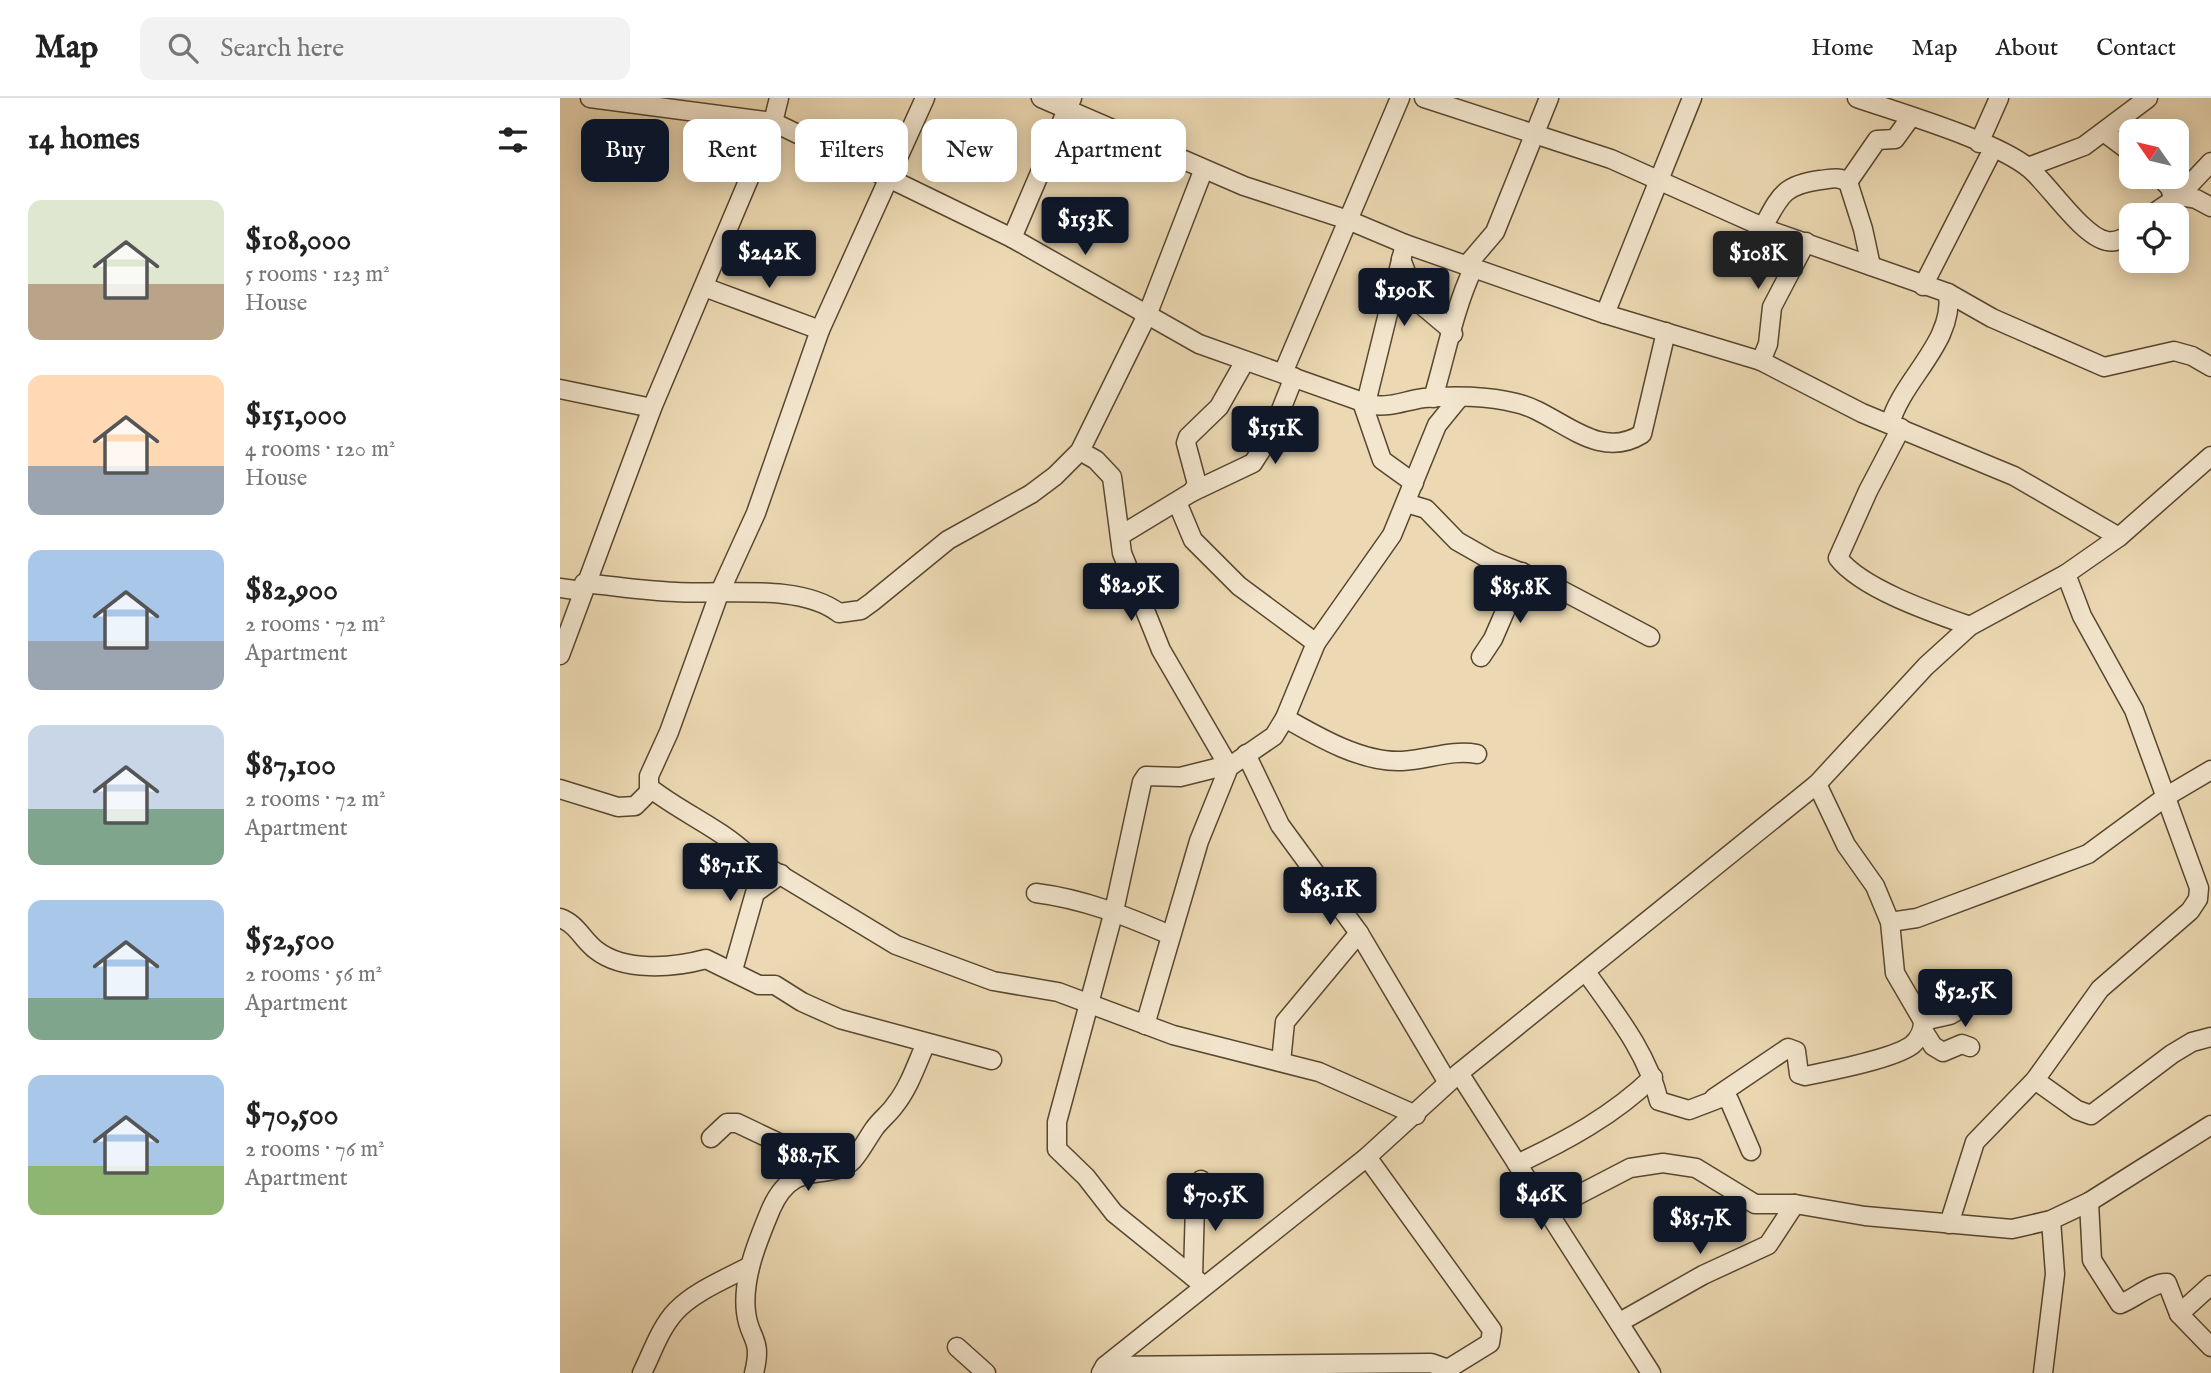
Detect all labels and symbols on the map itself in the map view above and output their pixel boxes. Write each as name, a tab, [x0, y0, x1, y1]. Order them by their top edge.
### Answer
north arrow	[2119, 119, 2189, 189]
pin: $153K	[1036, 198, 1134, 257]
pin: $242K	[720, 230, 818, 290]
pin: $108K	[1709, 232, 1807, 291]
pin: $190K	[1355, 268, 1453, 328]
pin: $151K	[1226, 406, 1324, 466]
pin: $82.9K	[1074, 564, 1188, 623]
pin: $85.8K	[1463, 566, 1577, 625]
pin: $87.1K	[673, 844, 787, 903]
pin: $63.1K	[1273, 868, 1387, 927]
pin: $52.5K	[1908, 970, 2022, 1029]
pin: $88.7K	[751, 1134, 865, 1193]
pin: $46K	[1500, 1172, 1582, 1232]
pin: $70.5K	[1158, 1174, 1272, 1233]
pin: $85.7K	[1643, 1196, 1757, 1256]

